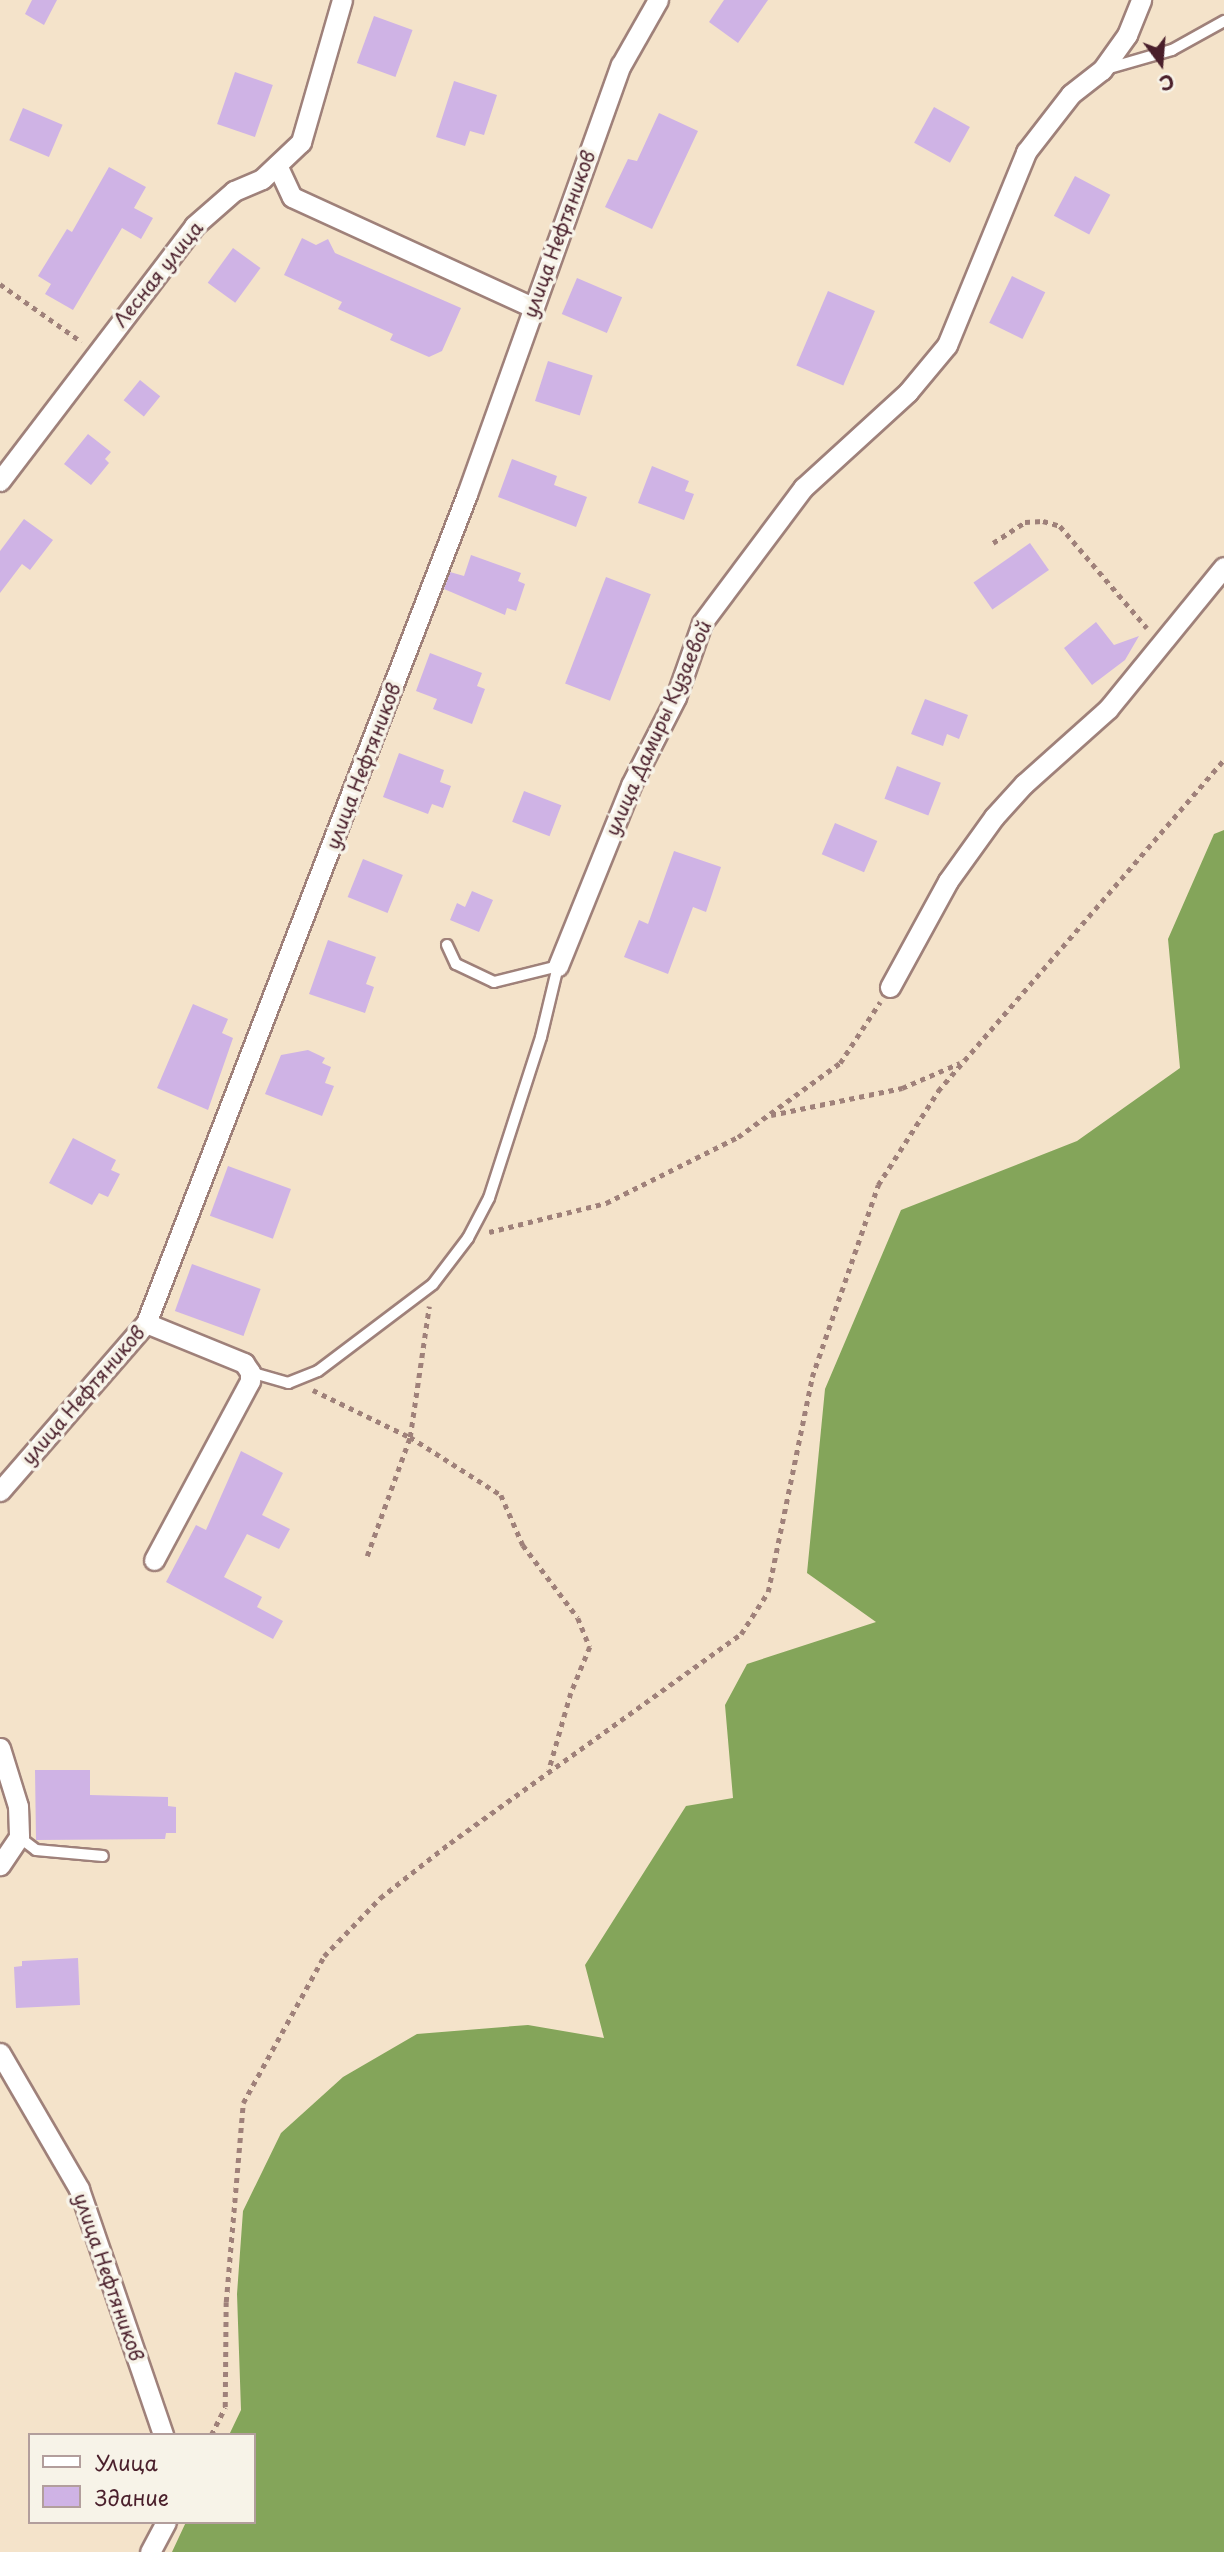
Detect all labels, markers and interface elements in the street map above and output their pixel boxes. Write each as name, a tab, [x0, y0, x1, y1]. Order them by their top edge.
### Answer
north arrow	[1126, 28, 1196, 98]
text: С	[1156, 68, 1178, 99]
street label: улица Нефтяников	[518, 147, 600, 321]
street label: Лесная улица	[108, 216, 208, 332]
street label: улица Дамиры Кузаевой	[600, 616, 716, 840]
street label: улица Нефтяников	[321, 679, 405, 853]
street label: улица Нефтяников	[16, 1321, 150, 1469]
street label: улица Нефтяников	[69, 2189, 149, 2365]
legend	[28, 2433, 256, 2524]
text: Улица	[95, 2446, 158, 2478]
text: Здание	[95, 2481, 169, 2513]

